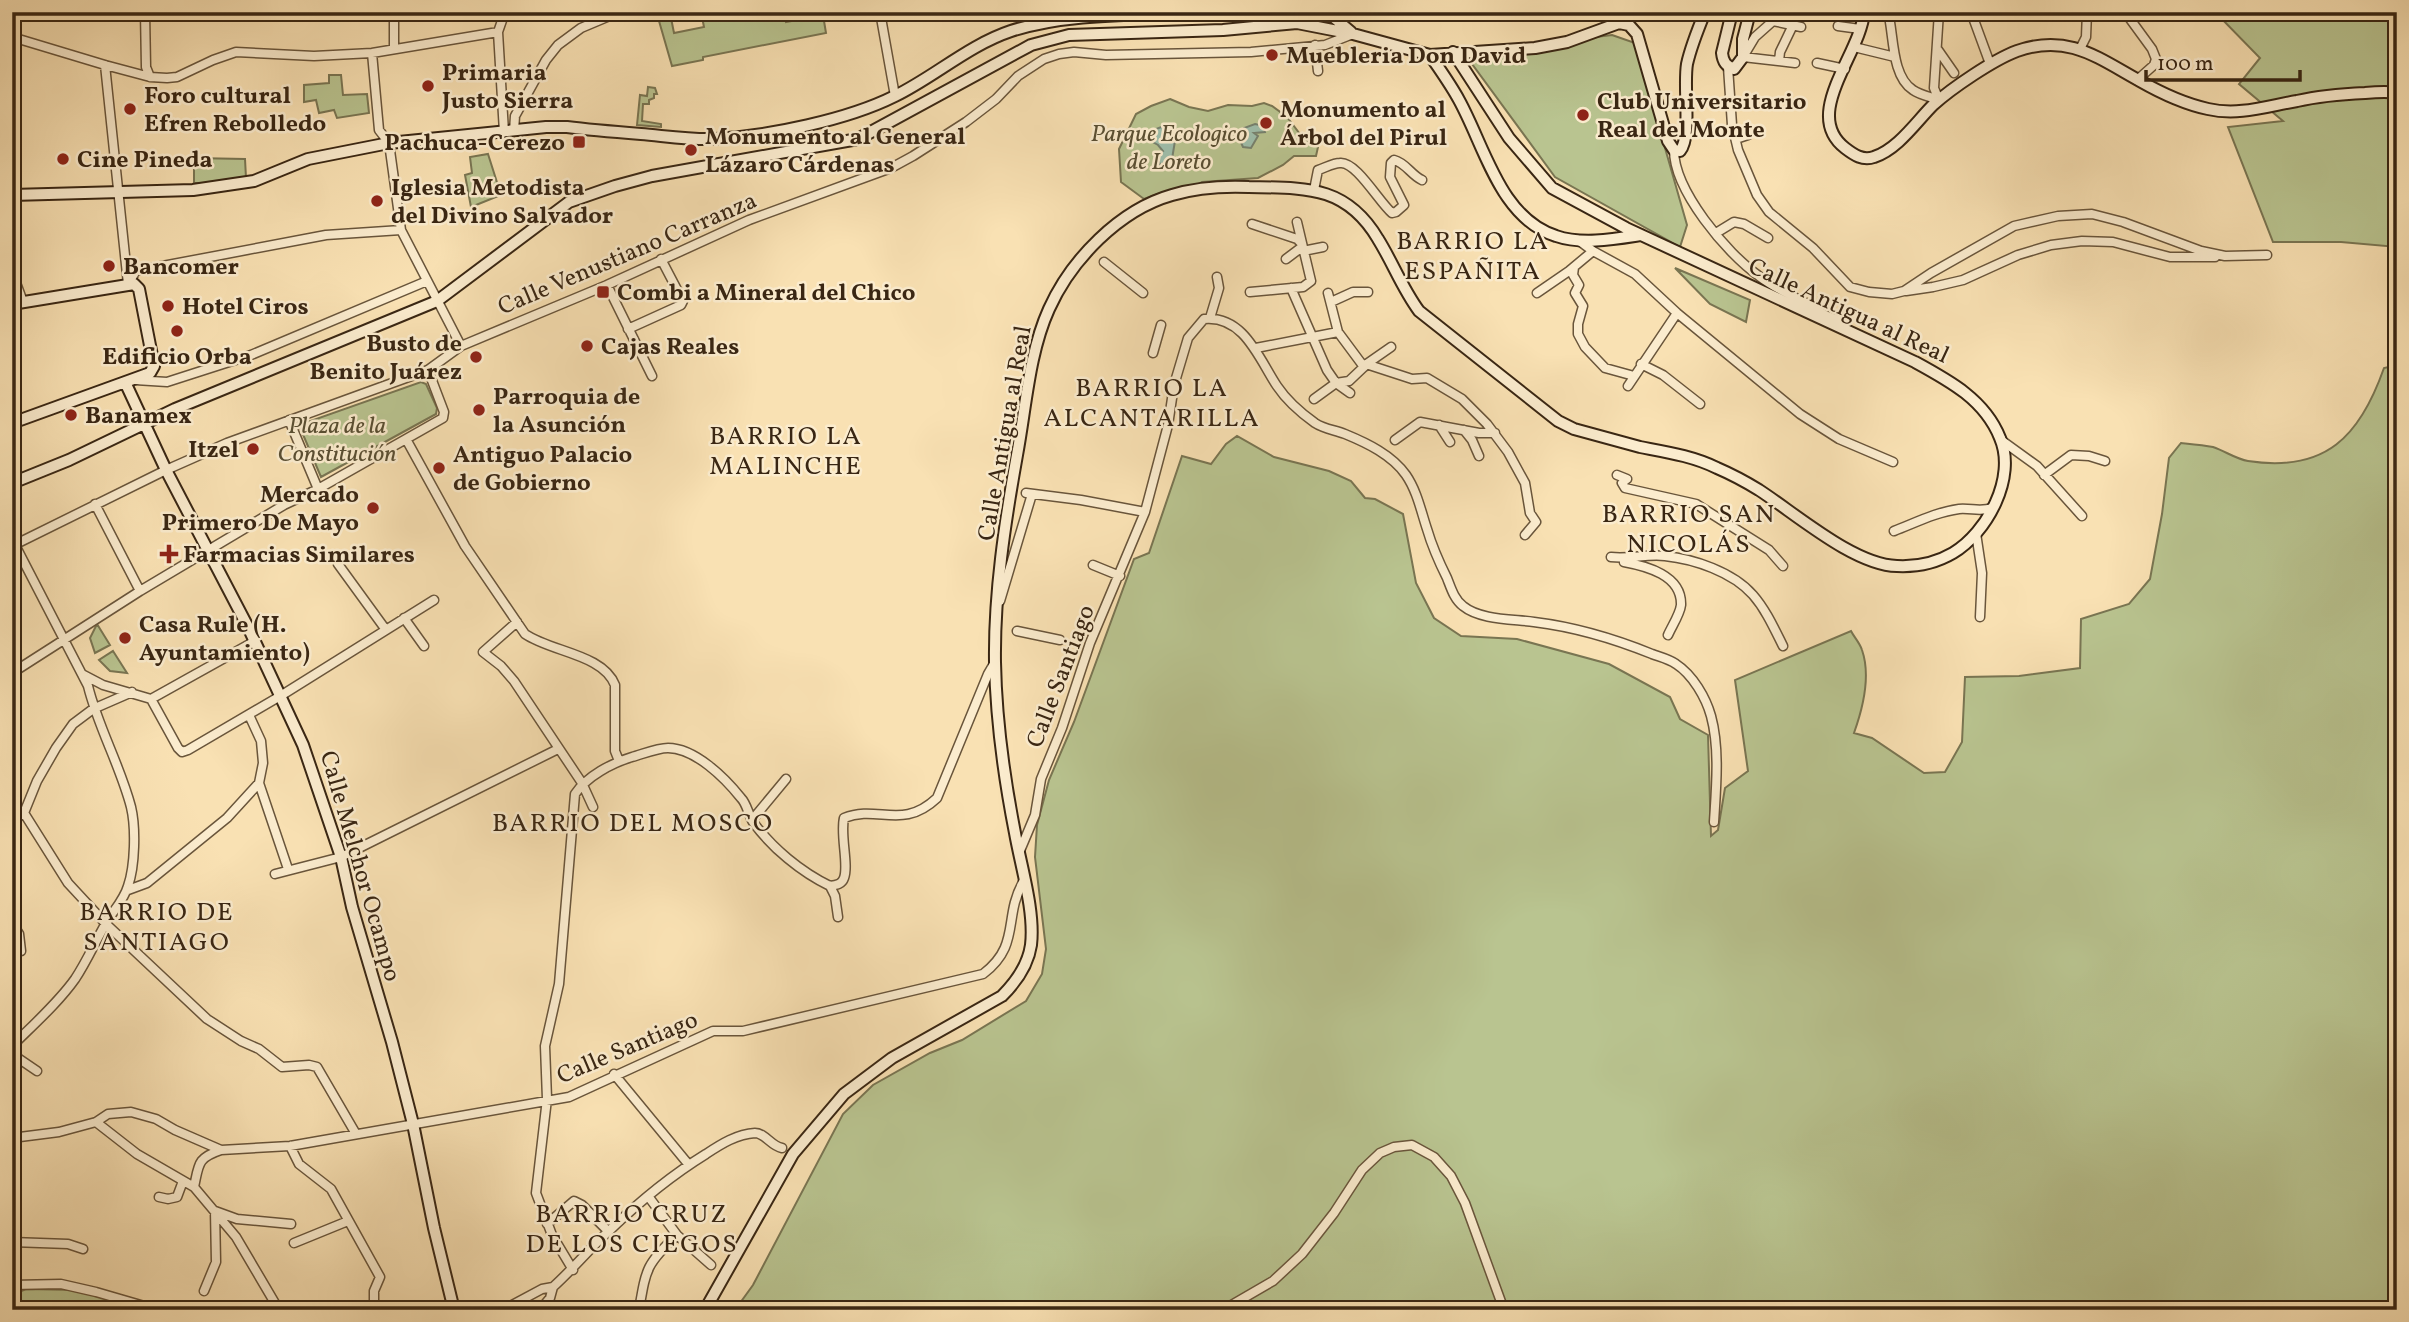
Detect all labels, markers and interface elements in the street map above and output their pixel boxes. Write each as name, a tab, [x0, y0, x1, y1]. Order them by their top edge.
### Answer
scale bar	[2146, 38, 2300, 82]
place label: Muebleria Don David	[1286, 40, 1526, 74]
marker: Muebleria Don David	[1264, 47, 1280, 63]
text: 100 m	[2157, 50, 2214, 79]
place label: Primaria Justo Sierra	[441, 57, 573, 119]
marker: Primaria Justo Sierra	[420, 78, 436, 94]
place label: Foro cultural Efren Rebolledo	[144, 80, 326, 142]
place label: Club Universitario Real del Monte	[1597, 86, 1807, 148]
place label: Monumento al Árbol del Pirul	[1280, 94, 1447, 156]
marker: Foro cultural Efren Rebolledo	[122, 101, 138, 117]
marker: Club Universitario Real del Monte	[1575, 107, 1591, 123]
marker: Monumento al Árbol del Pirul	[1258, 115, 1274, 131]
park label: Parque Ecologico de Loreto	[1091, 118, 1247, 180]
place label: Monumento al General Lázaro Cárdenas	[705, 121, 965, 183]
place label: Pachuca-Cerezo	[384, 127, 565, 161]
marker: Pachuca-Cerezo	[571, 134, 587, 150]
marker: Monumento al General Lázaro Cárdenas	[683, 142, 699, 158]
place label: Cine Pineda	[77, 144, 213, 178]
marker: Cine Pineda	[55, 151, 71, 167]
place label: Iglesia Metodista del Divino Salvador	[391, 172, 613, 234]
street label: Calle Venustiano Carranza	[493, 185, 763, 325]
marker: Iglesia Metodista del Divino Salvador	[369, 193, 385, 209]
district label: BARRIO LA ESPAÑITA	[1396, 224, 1550, 290]
street label: Calle Antigua al Real	[1742, 250, 1954, 373]
place label: Bancomer	[123, 251, 239, 285]
marker: Bancomer	[101, 258, 117, 274]
place label: Combi a Mineral del Chico	[617, 277, 915, 311]
marker: Combi a Mineral del Chico	[595, 284, 611, 300]
place label: Hotel Ciros	[182, 291, 309, 325]
marker: Hotel Ciros	[160, 298, 176, 314]
marker: Edificio Orba	[169, 323, 185, 339]
street label: Calle Antigua al Real	[970, 323, 1042, 544]
place label: Busto de Benito Juárez	[310, 328, 462, 390]
place label: Cajas Reales	[601, 331, 739, 365]
marker: Cajas Reales	[579, 338, 595, 354]
place label: Edificio Orba	[102, 341, 252, 375]
marker: Busto de Benito Juárez	[468, 349, 484, 365]
district label: BARRIO LA ALCANTARILLA	[1043, 371, 1261, 437]
place label: Parroquia de la Asunción	[493, 381, 640, 443]
place label: Banamex	[85, 400, 192, 434]
marker: Parroquia de la Asunción	[471, 402, 487, 418]
marker: Banamex	[63, 407, 79, 423]
park label: Plaza de la Constitución	[277, 410, 397, 472]
district label: BARRIO LA MALINCHE	[709, 419, 863, 485]
place label: Itzel	[188, 434, 239, 468]
place label: Antiguo Palacio de Gobierno	[453, 439, 632, 501]
marker: Itzel	[245, 441, 261, 457]
marker: Antiguo Palacio de Gobierno	[431, 460, 447, 476]
place label: Mercado Primero De Mayo	[162, 479, 359, 541]
district label: BARRIO SAN NICOLÁS	[1602, 497, 1776, 563]
marker: Mercado Primero De Mayo	[365, 500, 381, 516]
place label: Farmacias Similares	[183, 539, 415, 573]
marker: Farmacias Similares	[161, 546, 177, 562]
street label: Calle Santiago	[1019, 600, 1105, 753]
place label: Casa Rule (H. Ayuntamiento)	[139, 609, 310, 671]
marker: Casa Rule (H. Ayuntamiento)	[117, 630, 133, 646]
street label: Calle Melchor Ocampo	[310, 747, 408, 986]
district label: BARRIO DEL MOSCO	[492, 806, 774, 842]
district label: BARRIO DE SANTIAGO	[79, 895, 235, 961]
street label: Calle Santiago	[552, 1004, 704, 1094]
district label: BARRIO CRUZ DE LOS CIEGOS	[525, 1197, 739, 1263]

